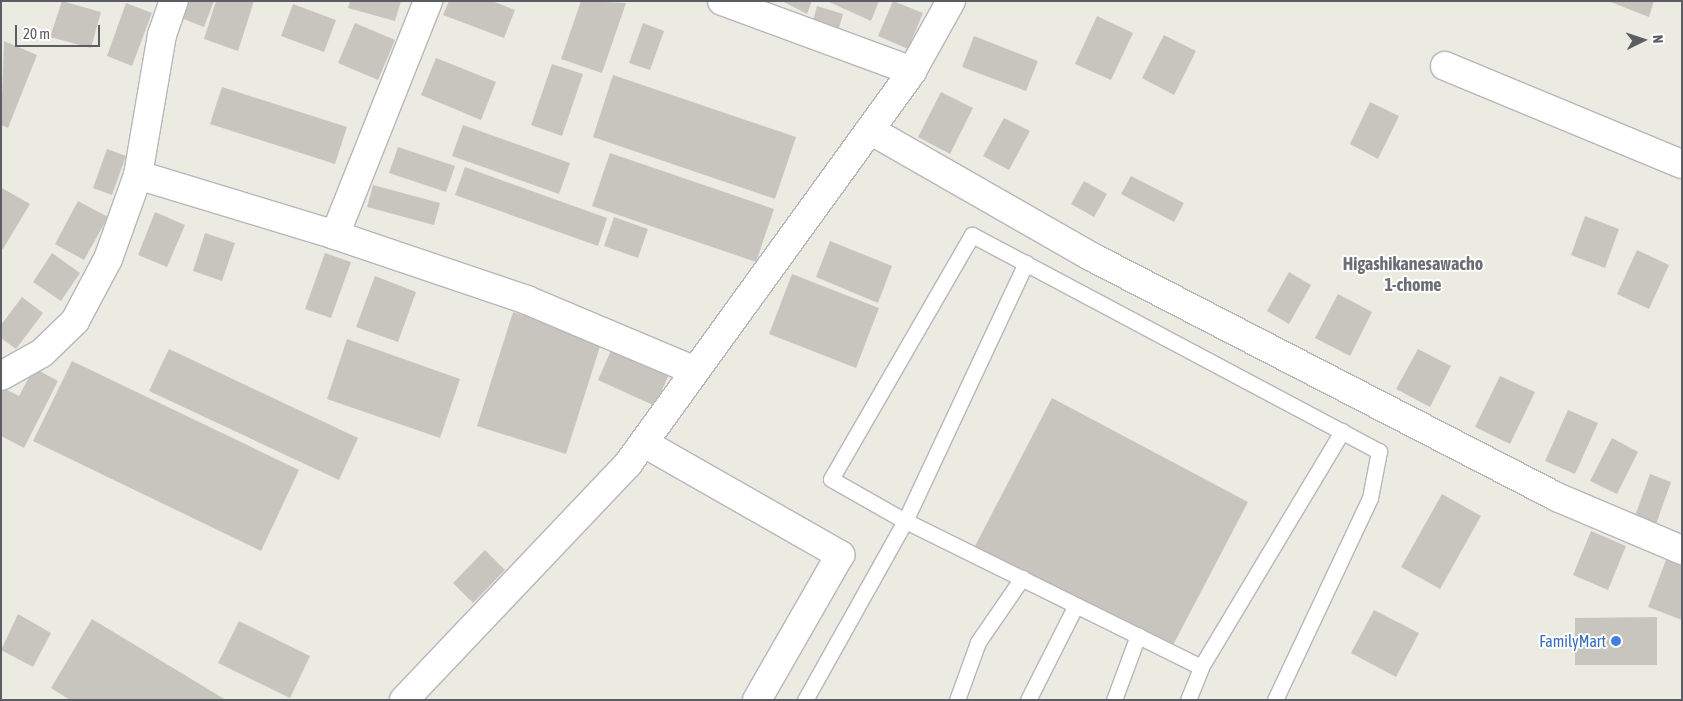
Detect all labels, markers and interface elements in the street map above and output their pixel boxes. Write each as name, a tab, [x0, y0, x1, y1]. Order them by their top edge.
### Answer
scale bar	[18, 15, 102, 47]
north arrow	[1618, 15, 1668, 65]
text: 20 m	[23, 25, 50, 42]
text: N	[1650, 34, 1666, 44]
district label: Higashikanesawacho 1-chome	[1343, 254, 1483, 296]
place label: FamilyMart	[1539, 631, 1606, 651]
marker: FamilyMart	[1610, 635, 1622, 647]

